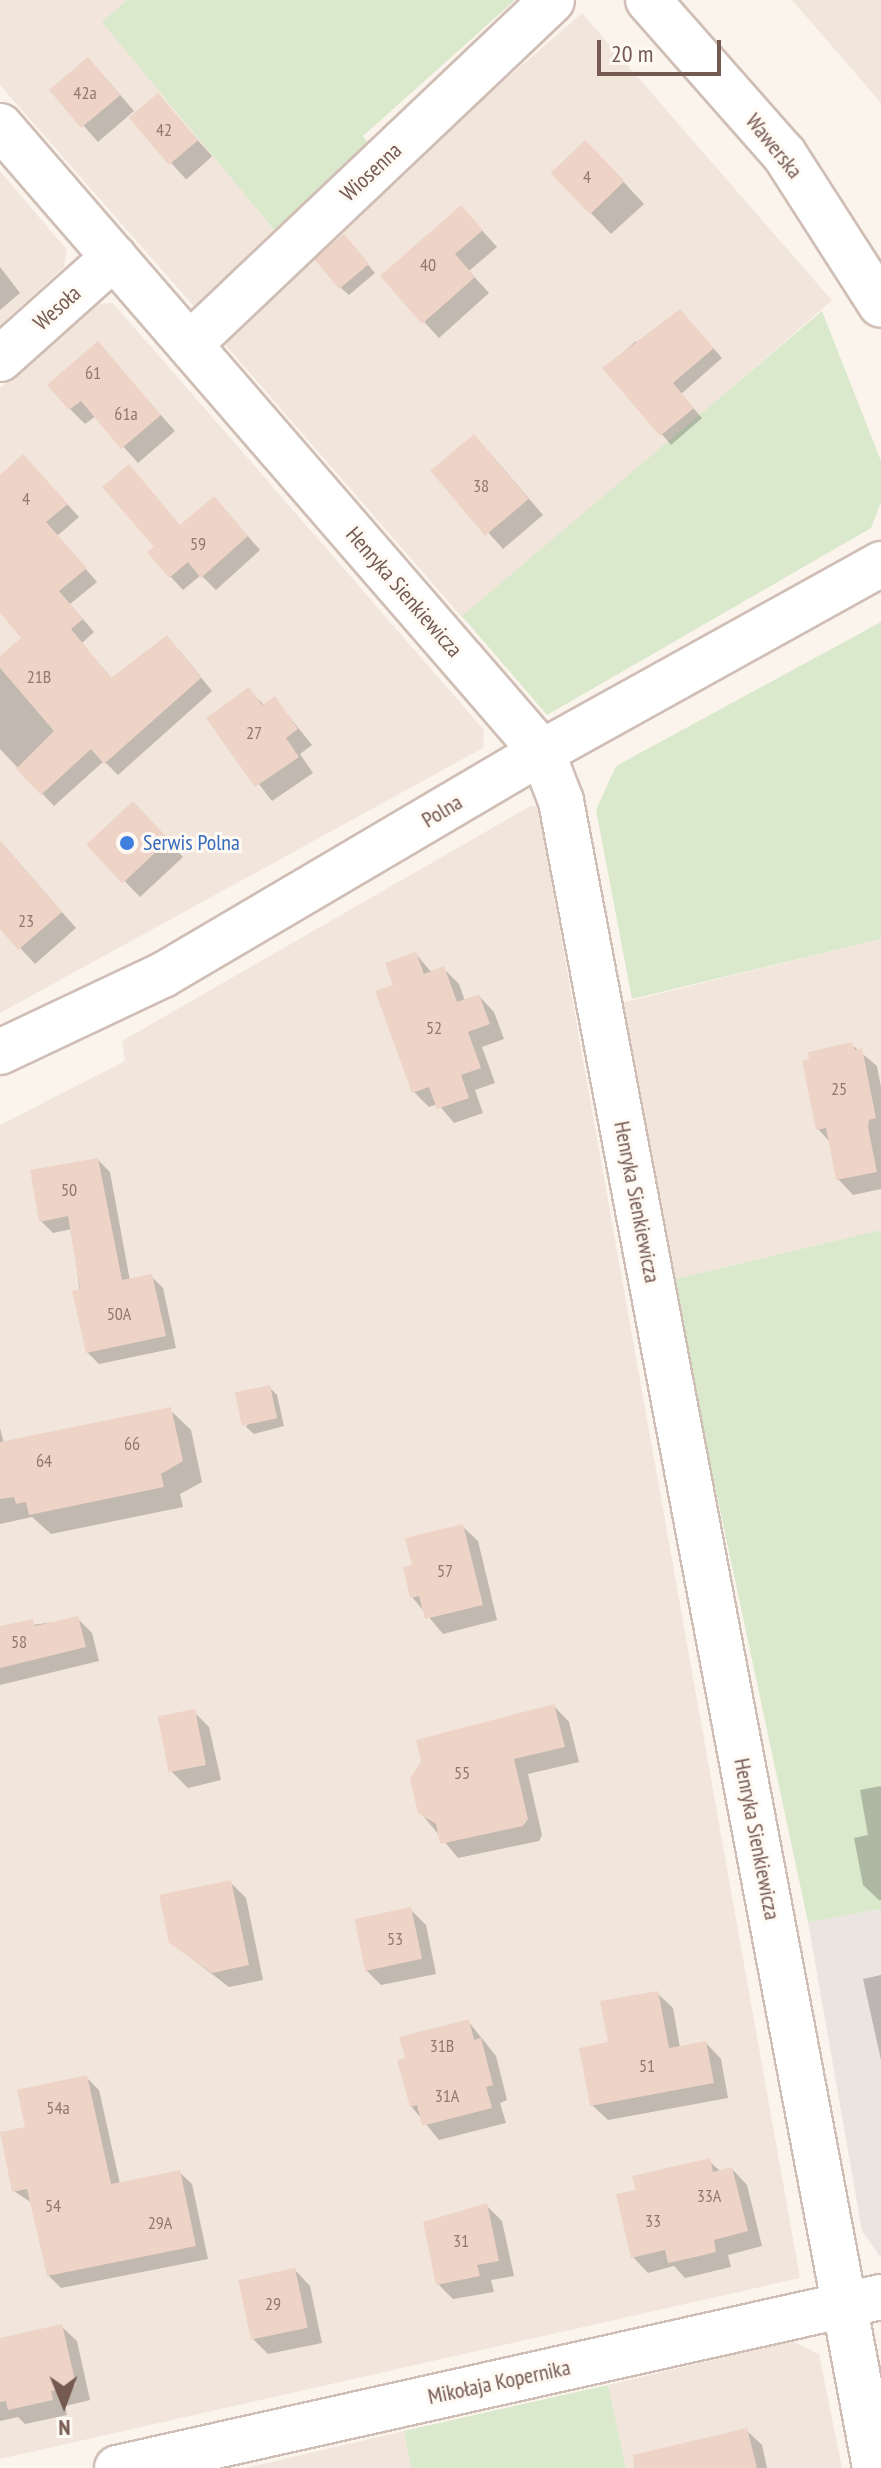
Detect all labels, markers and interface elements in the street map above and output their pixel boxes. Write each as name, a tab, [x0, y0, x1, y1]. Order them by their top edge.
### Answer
scale bar	[601, 24, 725, 74]
text: 20 m	[611, 38, 653, 69]
house number: 42a	[73, 82, 97, 104]
street label: Wawerska	[740, 108, 808, 184]
house number: 42	[156, 119, 172, 141]
street label: Wiosenna	[335, 137, 407, 207]
house number: 4	[583, 166, 591, 188]
house number: 40	[420, 254, 436, 276]
street label: Wesoła	[28, 280, 86, 336]
house number: 61	[85, 362, 101, 384]
house number: 61a	[114, 403, 138, 425]
house number: 38	[473, 475, 489, 497]
house number: 4	[22, 488, 30, 510]
street label: Henryka Sienkiewicza	[340, 521, 468, 663]
house number: 59	[190, 533, 206, 555]
house number: 21B	[27, 666, 51, 688]
house number: 27	[246, 722, 262, 744]
street label: Polna	[417, 789, 467, 833]
place label: Serwis Polna	[143, 830, 240, 856]
marker: Serwis Polna	[118, 834, 136, 852]
house number: 23	[18, 910, 34, 932]
house number: 52	[426, 1017, 442, 1039]
house number: 25	[831, 1078, 847, 1100]
street label: Henryka Sienkiewicza	[608, 1119, 666, 1285]
house number: 50	[61, 1179, 77, 1201]
house number: 50A	[107, 1303, 131, 1325]
house number: 66	[124, 1433, 140, 1455]
house number: 64	[36, 1450, 52, 1472]
house number: 57	[437, 1560, 453, 1582]
house number: 58	[11, 1631, 27, 1653]
street label: Henryka Sienkiewicza	[728, 1756, 786, 1922]
house number: 55	[454, 1762, 470, 1784]
house number: 53	[387, 1928, 403, 1950]
house number: 31B	[430, 2035, 454, 2057]
house number: 51	[639, 2055, 655, 2077]
house number: 31A	[435, 2085, 459, 2107]
house number: 54a	[46, 2097, 70, 2119]
house number: 33A	[697, 2185, 721, 2207]
house number: 54	[45, 2195, 61, 2217]
house number: 33	[645, 2210, 661, 2232]
house number: 29A	[148, 2212, 172, 2234]
house number: 31	[453, 2230, 469, 2252]
house number: 29	[265, 2293, 281, 2315]
street label: Mikołaja Kopernika	[425, 2354, 573, 2410]
north arrow	[24, 2364, 104, 2444]
text: N	[58, 2414, 71, 2442]

